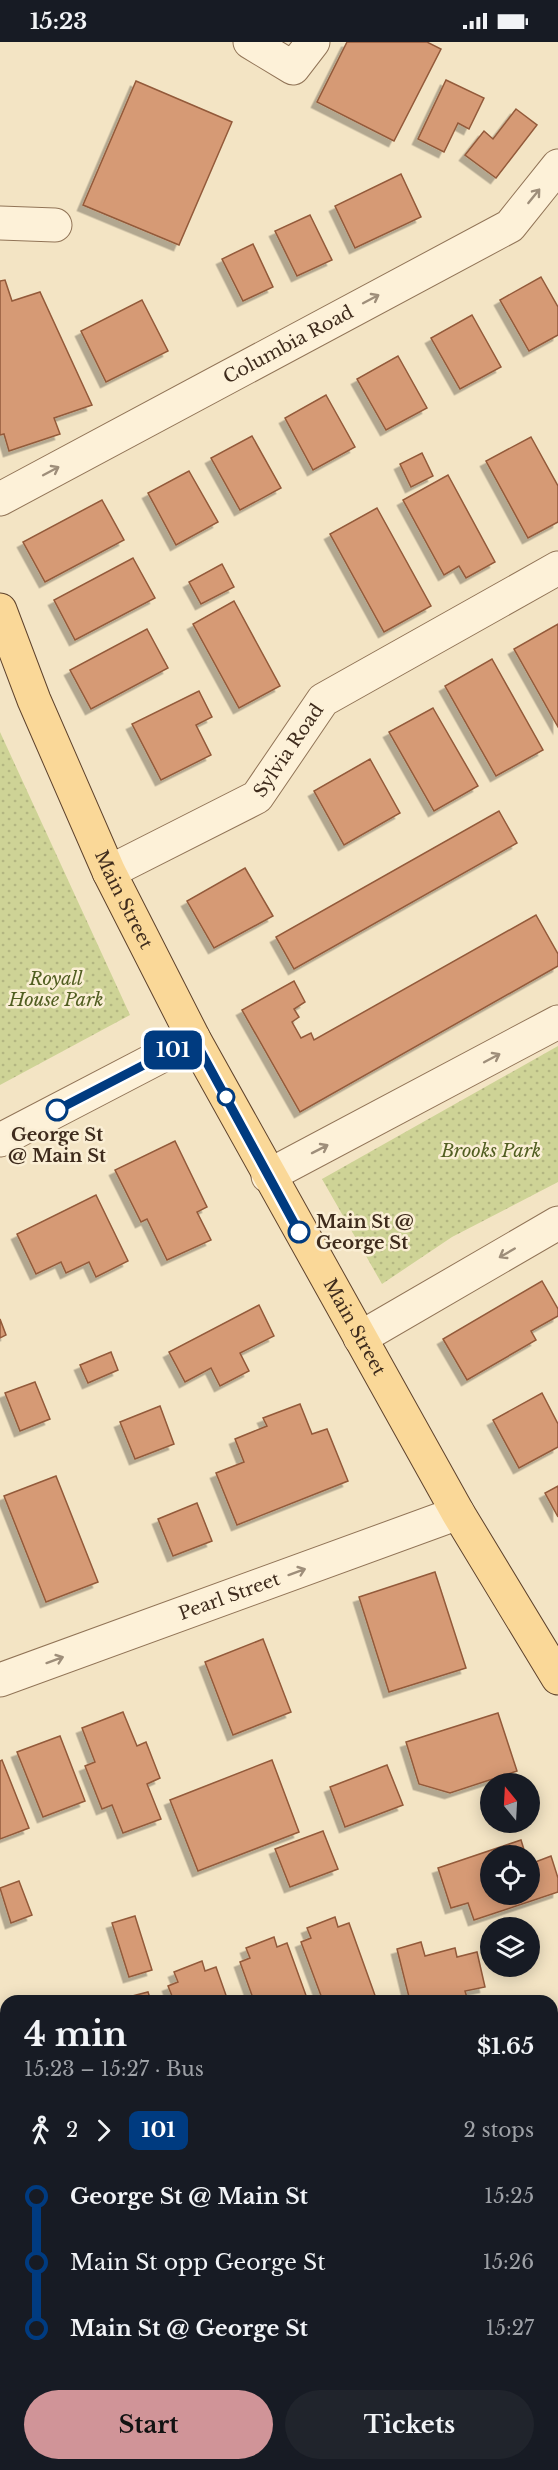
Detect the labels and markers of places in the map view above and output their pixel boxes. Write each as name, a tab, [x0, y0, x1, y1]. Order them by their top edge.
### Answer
unlabelled marker	[217, 1088, 235, 1106]
marker: George St @ Main St	[46, 1099, 68, 1121]
place label: George St @ Main St	[8, 1124, 106, 1167]
place label: Main St @ George St	[316, 1211, 414, 1254]
marker: Main St @ George St	[288, 1221, 310, 1243]

